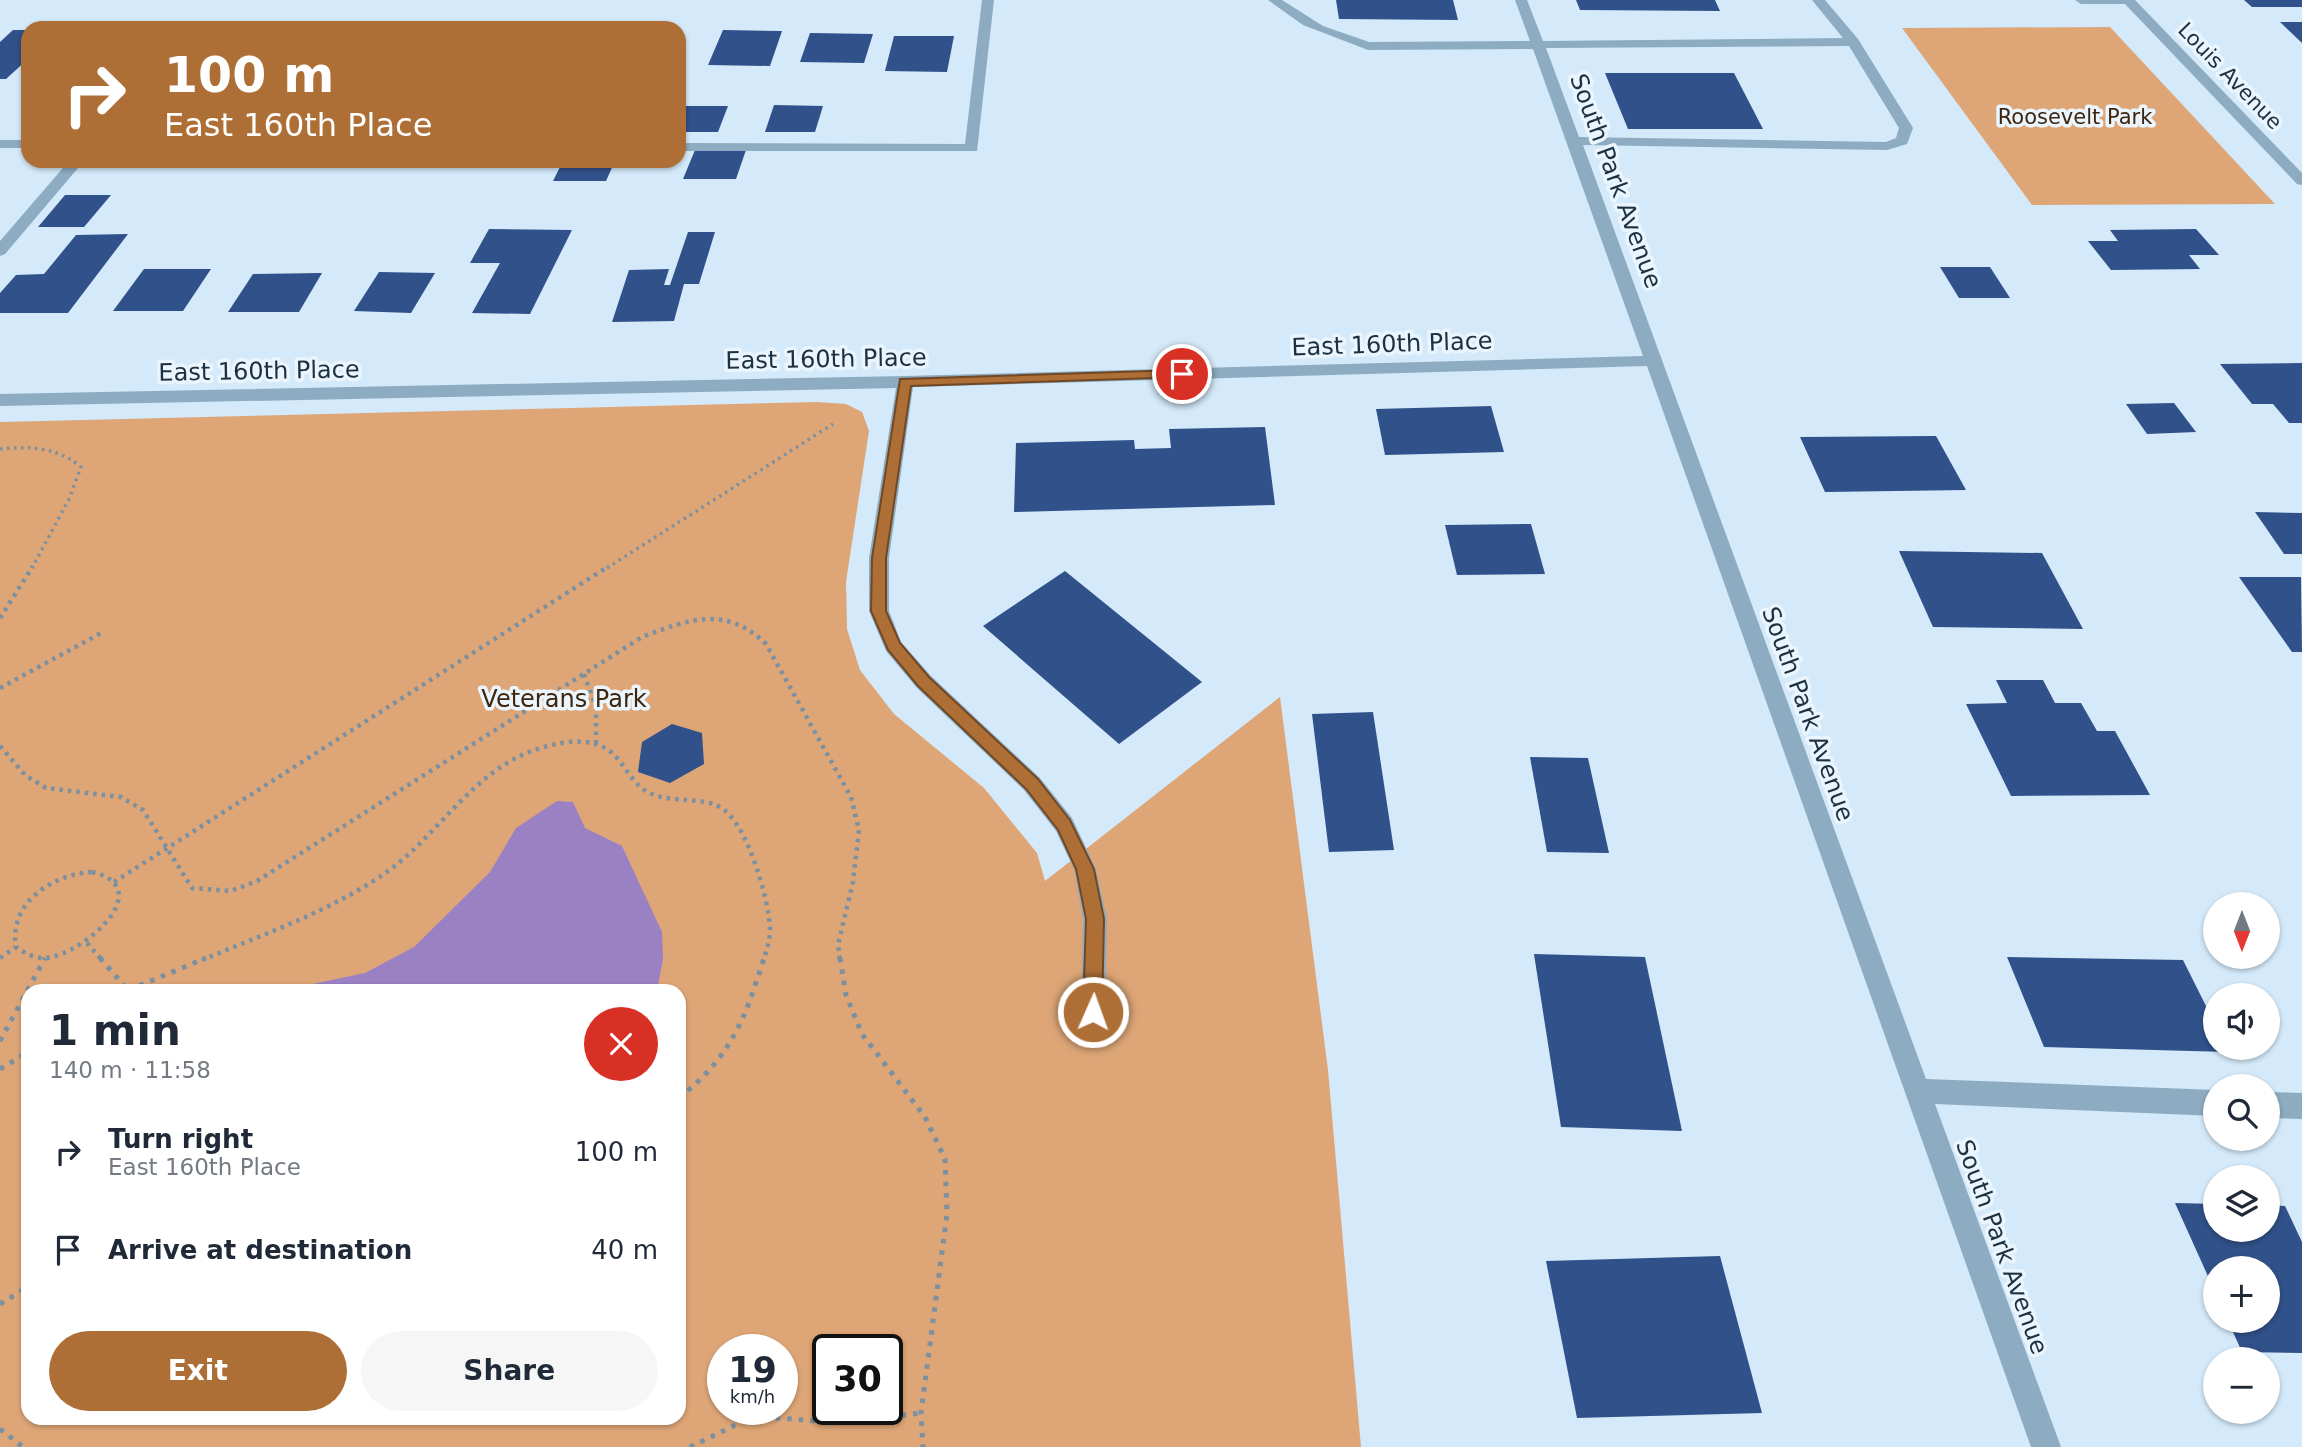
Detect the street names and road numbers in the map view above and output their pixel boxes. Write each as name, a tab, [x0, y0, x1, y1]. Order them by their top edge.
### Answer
street label: Louis Avenue	[2173, 18, 2287, 134]
street label: South Park Avenue	[1564, 70, 1668, 292]
street label: East 160th Place	[1291, 326, 1493, 362]
street label: East 160th Place	[725, 343, 927, 375]
street label: East 160th Place	[158, 355, 360, 387]
street label: South Park Avenue	[1756, 603, 1860, 825]
street label: South Park Avenue	[1950, 1136, 2054, 1358]

